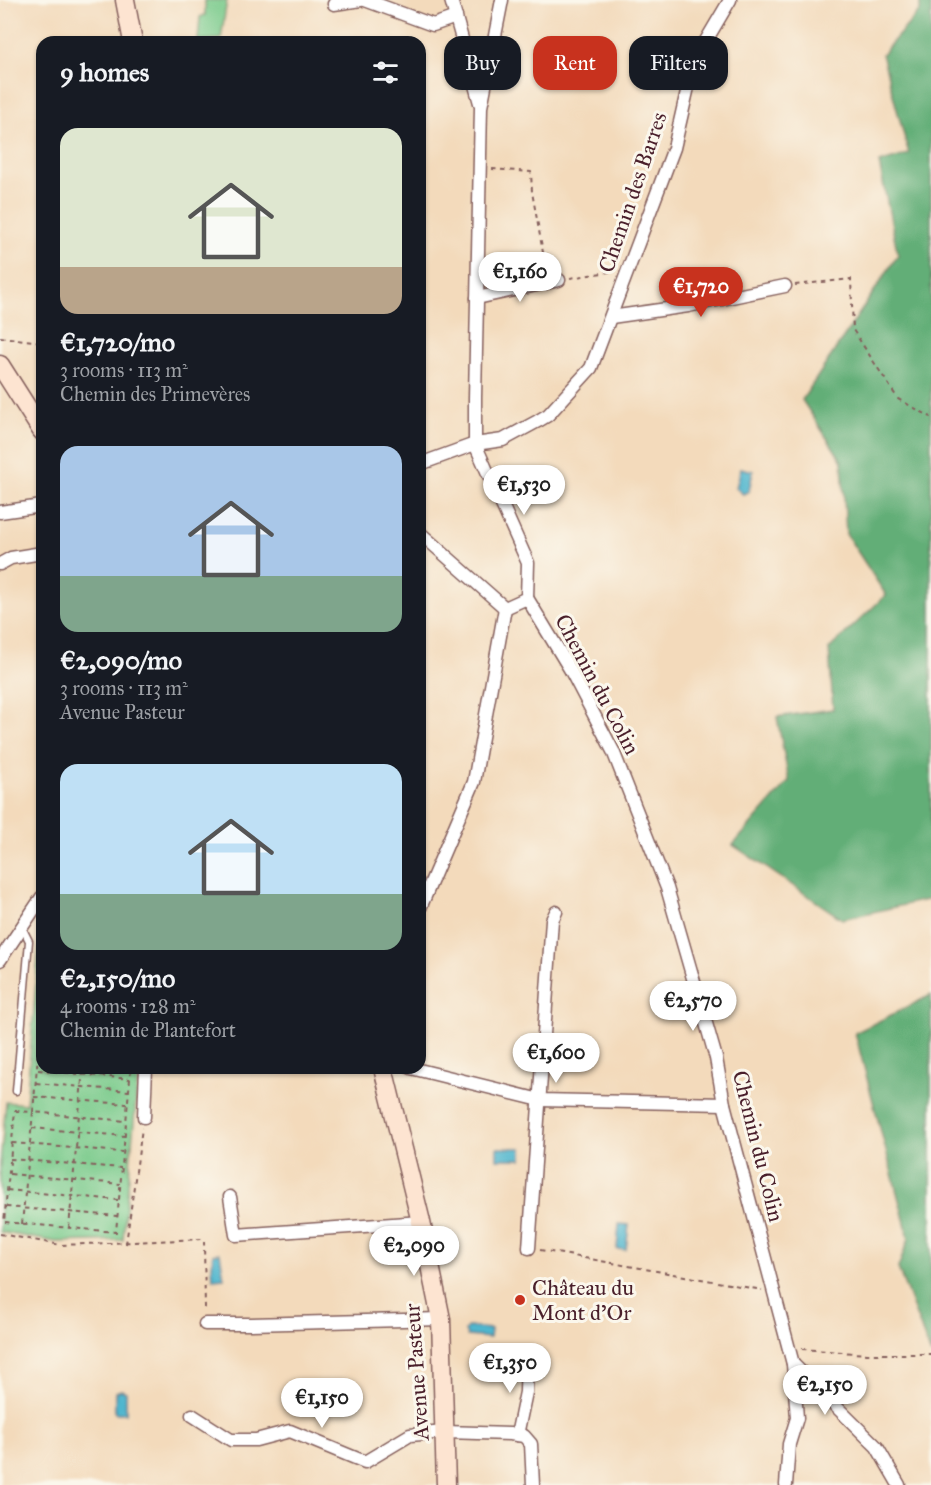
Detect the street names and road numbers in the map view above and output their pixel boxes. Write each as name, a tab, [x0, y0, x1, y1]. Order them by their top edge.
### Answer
street label: Chemin des Barres	[592, 108, 673, 276]
street label: Chemin du Colin	[549, 609, 646, 759]
street label: Chemin du Colin	[727, 1068, 790, 1225]
street label: Avenue Pasteur	[398, 1302, 435, 1442]

